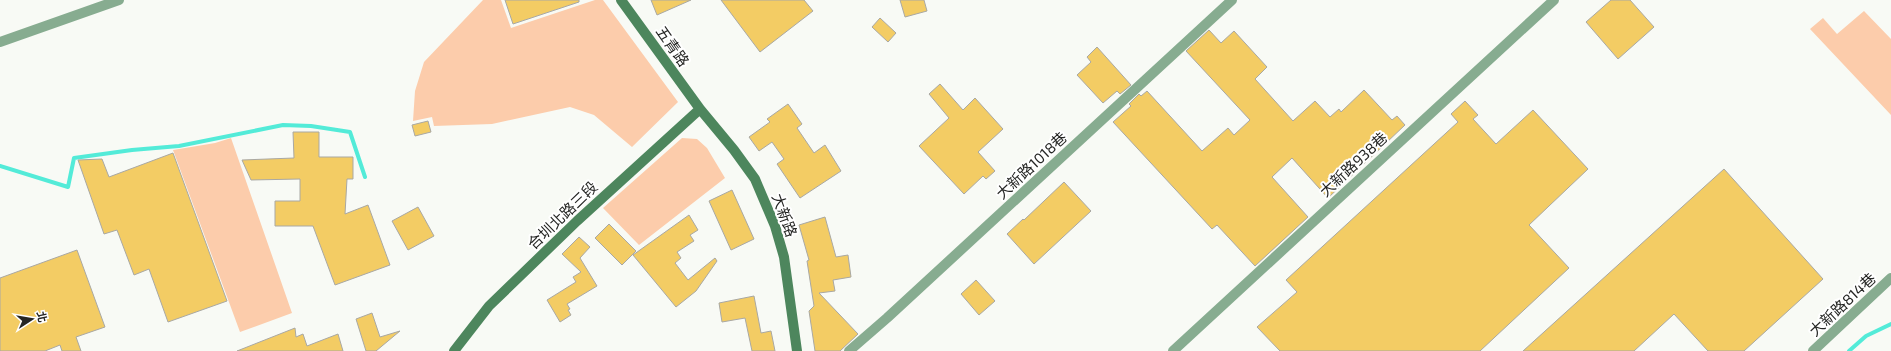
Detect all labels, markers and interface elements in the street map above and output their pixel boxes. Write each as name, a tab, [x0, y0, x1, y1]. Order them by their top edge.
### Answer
street label: 五青路	[653, 22, 693, 70]
street label: 大新路1018巷	[992, 128, 1070, 202]
street label: 大新路938巷	[1315, 128, 1391, 200]
street label: 合圳北路三段	[523, 177, 601, 253]
street label: 大新路	[769, 191, 801, 239]
street label: 大新路814巷	[1805, 269, 1879, 339]
north arrow	[12, 299, 52, 339]
text: 北	[35, 310, 50, 324]

